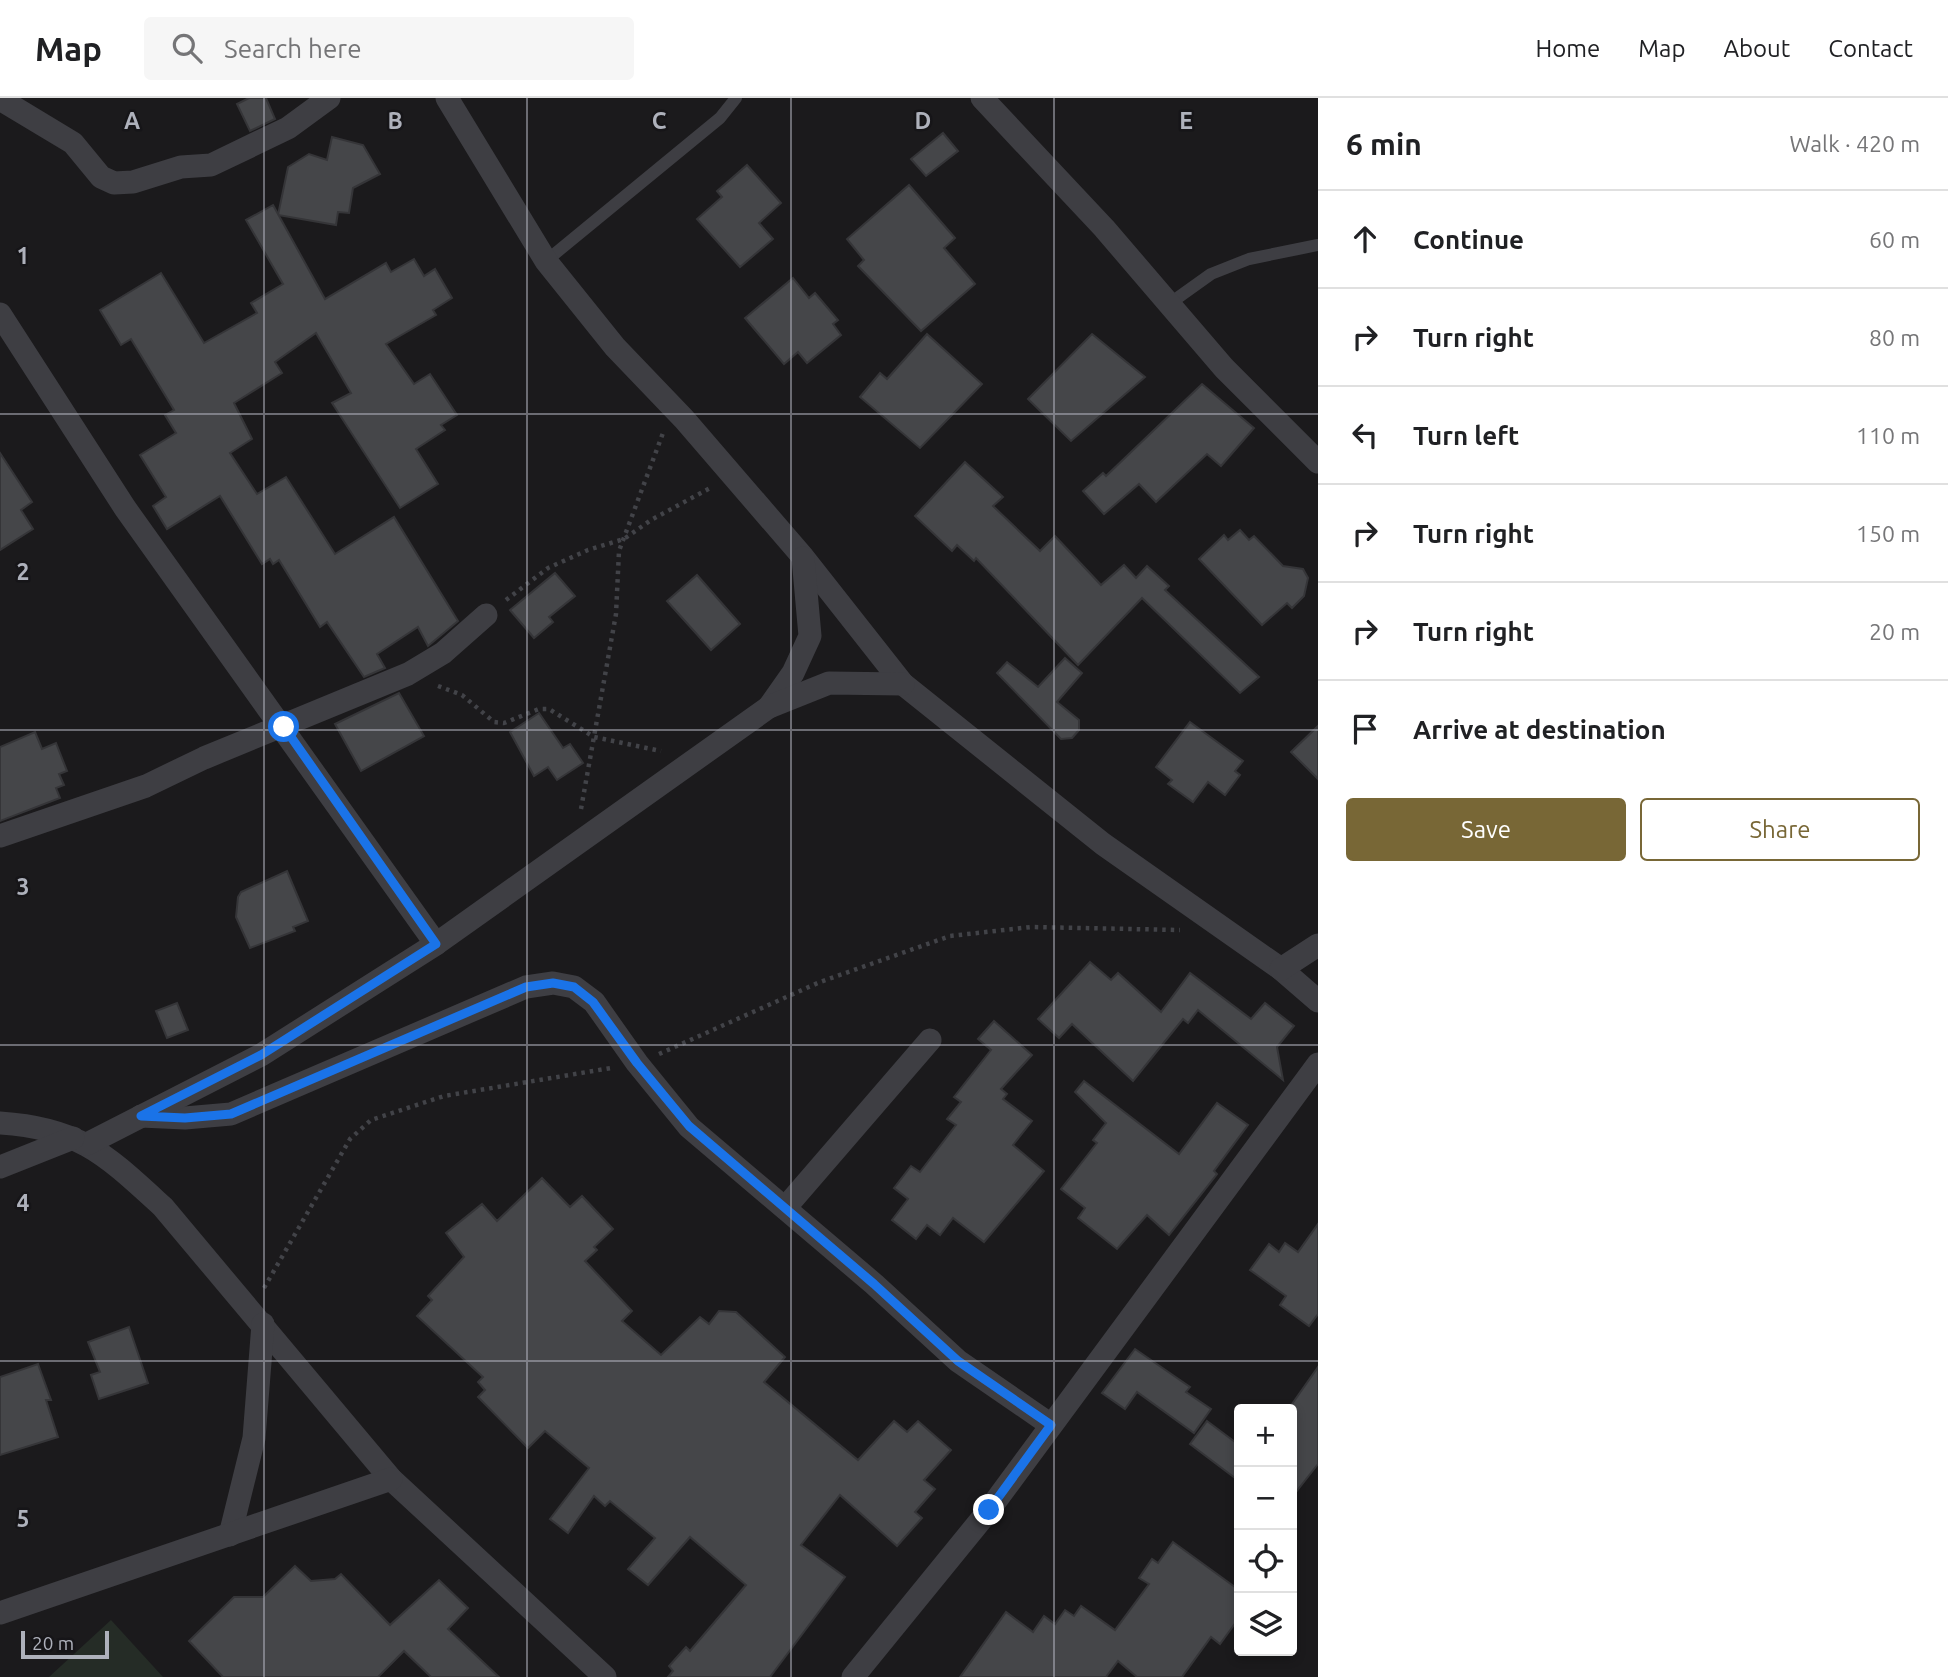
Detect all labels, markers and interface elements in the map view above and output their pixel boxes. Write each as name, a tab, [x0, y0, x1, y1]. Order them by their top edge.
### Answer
search box	[144, 17, 634, 80]
icon: search	[168, 29, 206, 67]
text: Map	[35, 30, 102, 67]
text: Search here	[224, 34, 362, 63]
text: Home	[1535, 35, 1600, 62]
text: Map	[1638, 35, 1685, 62]
text: About	[1723, 35, 1790, 62]
text: Contact	[1828, 35, 1913, 62]
text: A	[124, 108, 140, 133]
text: B	[387, 108, 403, 133]
text: C	[652, 108, 667, 133]
text: D	[915, 108, 931, 133]
text: E	[1179, 108, 1193, 133]
text: 6 min	[1346, 127, 1422, 161]
text: Walk · 420 m	[1789, 131, 1920, 156]
icon: ahead	[1346, 220, 1384, 258]
text: Continue	[1413, 225, 1524, 254]
text: 60 m	[1869, 227, 1920, 252]
text: 1	[17, 243, 29, 268]
icon: right	[1346, 318, 1384, 356]
text: Turn right	[1413, 323, 1534, 352]
text: 80 m	[1869, 325, 1920, 350]
icon: left	[1346, 416, 1384, 454]
text: Turn left	[1413, 421, 1519, 450]
text: 110 m	[1856, 423, 1920, 448]
icon: right	[1346, 514, 1384, 552]
text: Turn right	[1413, 519, 1534, 548]
text: 150 m	[1856, 521, 1920, 546]
text: 2	[17, 559, 29, 584]
icon: right	[1346, 612, 1384, 650]
text: Turn right	[1413, 617, 1534, 646]
text: 20 m	[1869, 619, 1920, 644]
icon: arrive	[1346, 710, 1384, 748]
route start	[268, 711, 299, 742]
text: Arrive at destination	[1413, 715, 1666, 744]
button: Save	[1346, 798, 1626, 861]
button: Share	[1640, 798, 1920, 861]
text: 3	[17, 874, 29, 899]
text: 4	[17, 1190, 30, 1215]
map controls	[1234, 1404, 1297, 1656]
button: +	[1234, 1404, 1297, 1467]
button: −	[1234, 1467, 1297, 1530]
route end	[973, 1494, 1004, 1525]
text: 5	[17, 1506, 29, 1531]
button: locate	[1234, 1530, 1297, 1593]
button: layers	[1234, 1593, 1297, 1656]
scale bar	[21, 1628, 108, 1660]
text: 20 m	[32, 1632, 74, 1654]

